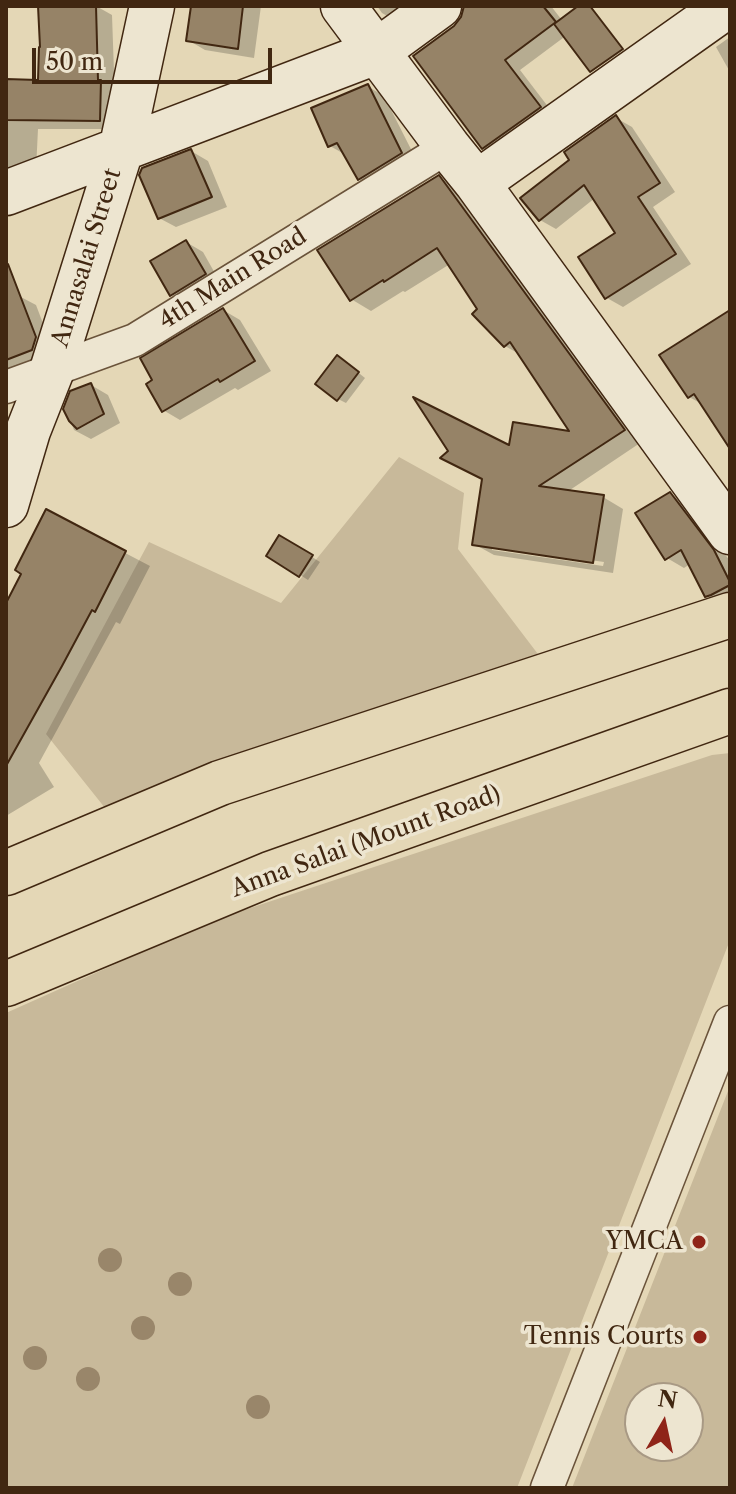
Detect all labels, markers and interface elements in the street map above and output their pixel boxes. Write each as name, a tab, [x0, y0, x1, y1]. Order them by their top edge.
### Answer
scale bar	[36, 32, 276, 82]
text: 50 m	[46, 47, 103, 76]
street label: Annasalai Street	[46, 165, 128, 351]
street label: 4th Main Road	[154, 222, 312, 336]
street label: Anna Salai (Mount Road)	[228, 780, 504, 904]
place label: YMCA	[606, 1228, 683, 1256]
marker: YMCA	[690, 1233, 708, 1251]
place label: Tennis Courts	[524, 1323, 684, 1351]
marker: Tennis Courts	[691, 1328, 709, 1346]
north arrow	[624, 1382, 704, 1462]
text: N	[656, 1385, 679, 1415]

